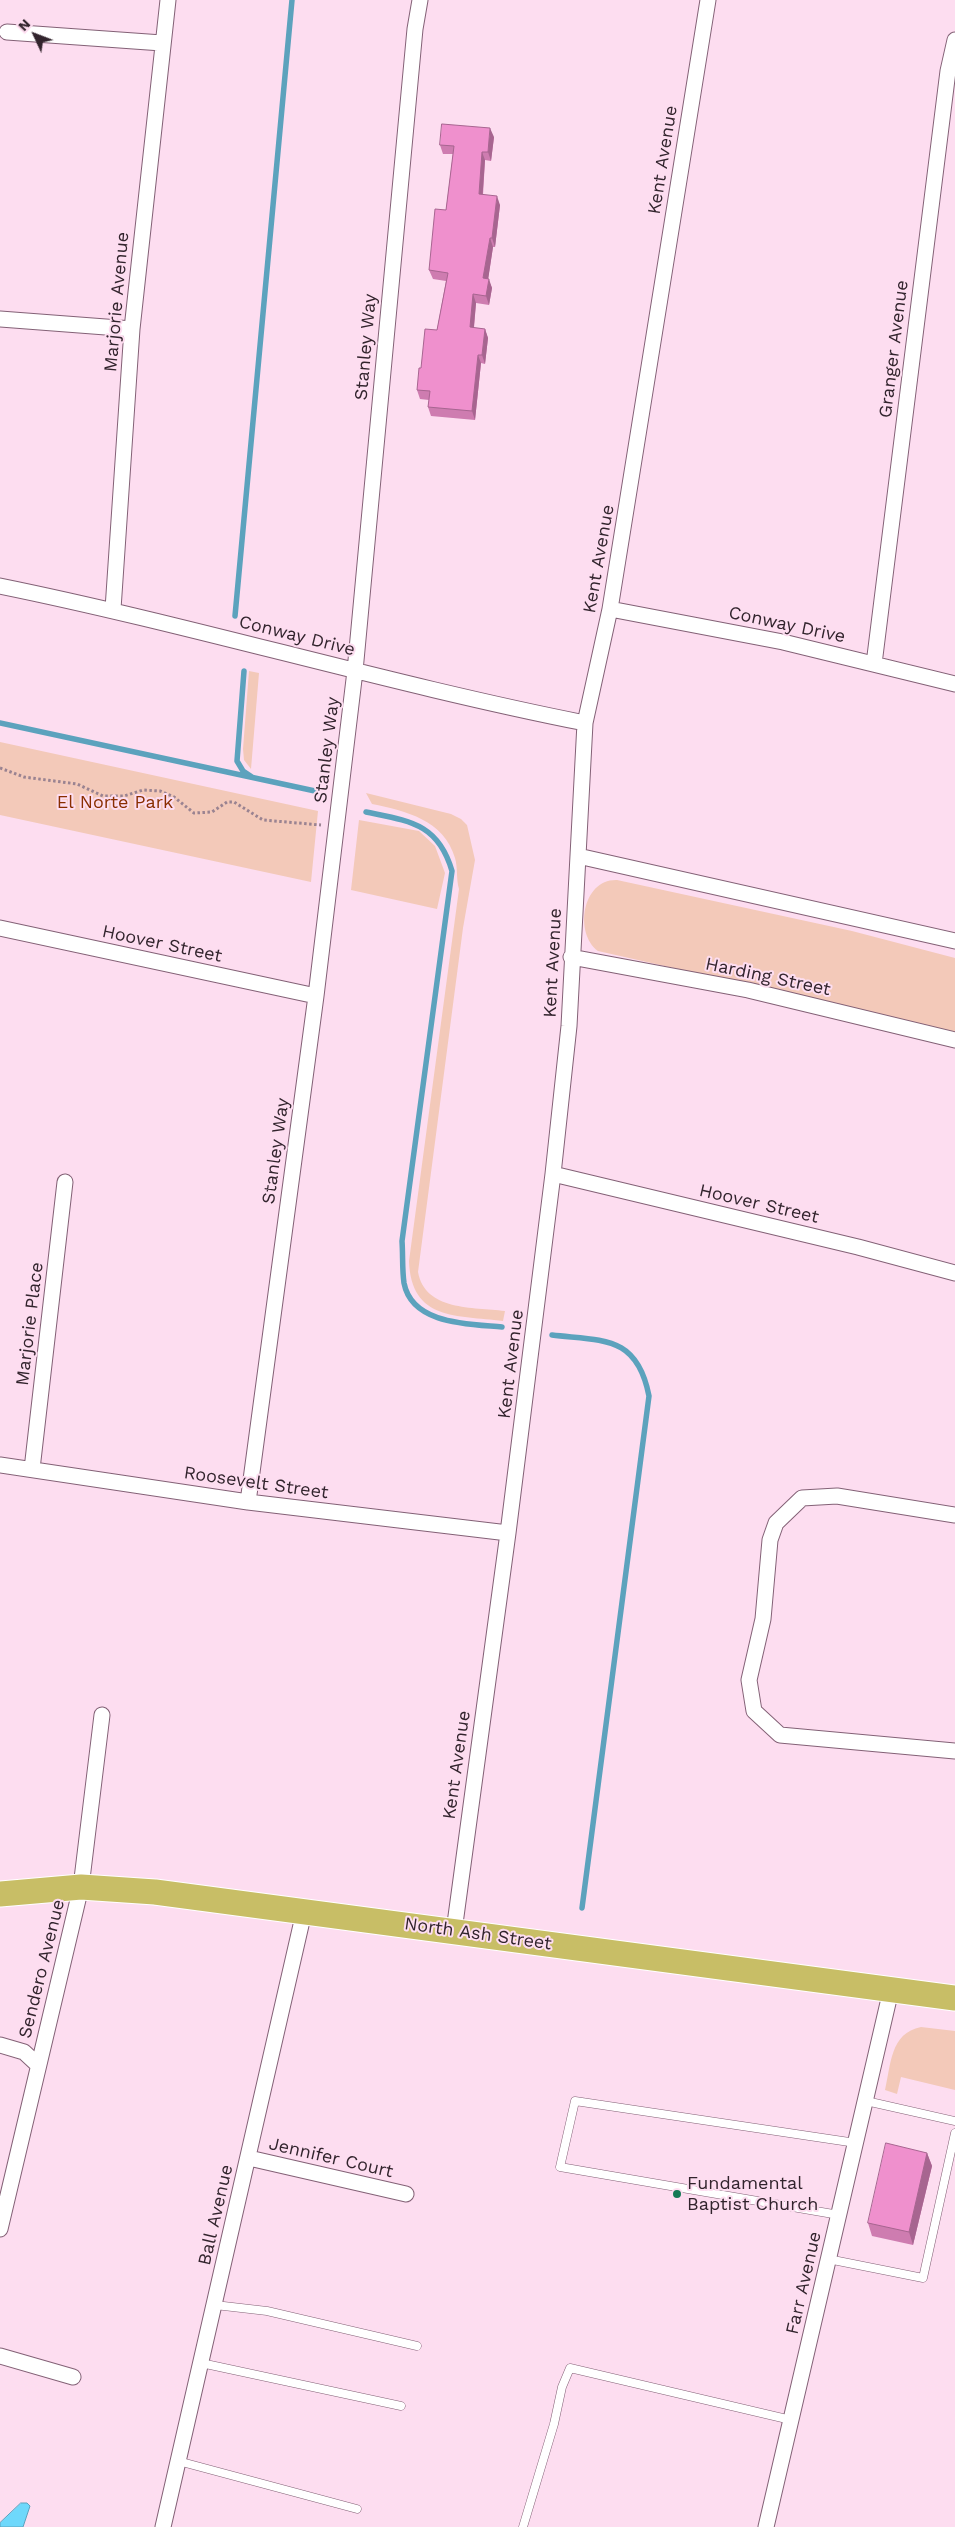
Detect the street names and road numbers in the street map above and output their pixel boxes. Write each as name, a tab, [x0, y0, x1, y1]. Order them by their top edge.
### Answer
street label: Kent Avenue	[644, 104, 682, 216]
street label: Marjorie Avenue	[100, 231, 134, 373]
street label: Granger Avenue	[875, 279, 913, 419]
street label: Stanley Way	[351, 293, 381, 401]
street label: Kent Avenue	[579, 503, 619, 615]
street label: Conway Drive	[727, 602, 847, 648]
street label: Conway Drive	[237, 611, 357, 661]
street label: Stanley Way	[310, 696, 344, 804]
street label: Kent Avenue	[539, 908, 567, 1018]
street label: Hoover Street	[100, 921, 224, 967]
street label: Harding Street	[703, 953, 833, 1001]
street label: Stanley Way	[258, 1097, 294, 1205]
street label: Hoover Street	[697, 1180, 821, 1228]
street label: Marjorie Place	[12, 1261, 48, 1387]
street label: Kent Avenue	[494, 1308, 528, 1420]
street label: Roosevelt Street	[182, 1462, 330, 1504]
street label: Kent Avenue	[439, 1709, 475, 1821]
street label: Sendero Avenue	[14, 1897, 70, 2041]
street label: North Ash Street	[403, 1913, 553, 1955]
street label: Jennifer Court	[267, 2133, 395, 2183]
street label: Ball Avenue	[194, 2163, 238, 2267]
street label: Farr Avenue	[782, 2230, 826, 2336]

